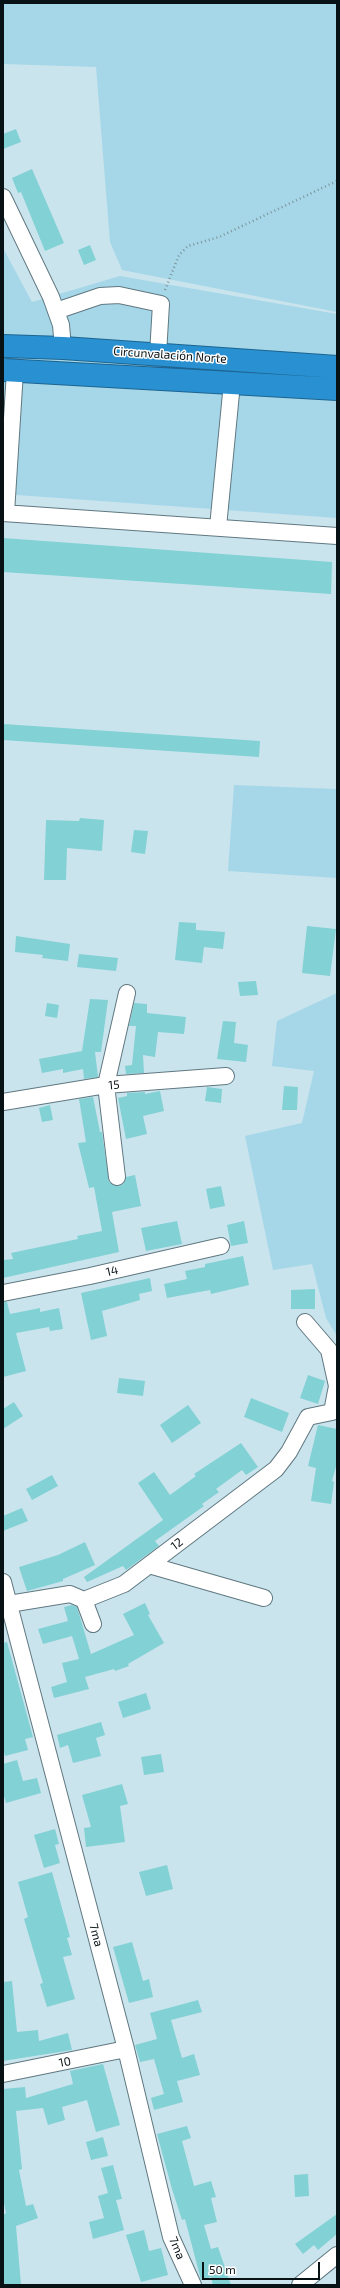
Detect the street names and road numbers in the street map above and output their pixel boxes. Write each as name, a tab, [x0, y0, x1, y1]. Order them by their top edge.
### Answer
street label: Circunvalación Norte	[113, 344, 227, 366]
street label: 15	[108, 1077, 120, 1093]
street label: 14	[104, 1263, 120, 1279]
street label: 12	[168, 1535, 186, 1553]
street label: 7ma	[86, 1922, 106, 1948]
street label: 10	[58, 2054, 72, 2070]
street label: 7ma	[166, 2234, 188, 2262]

